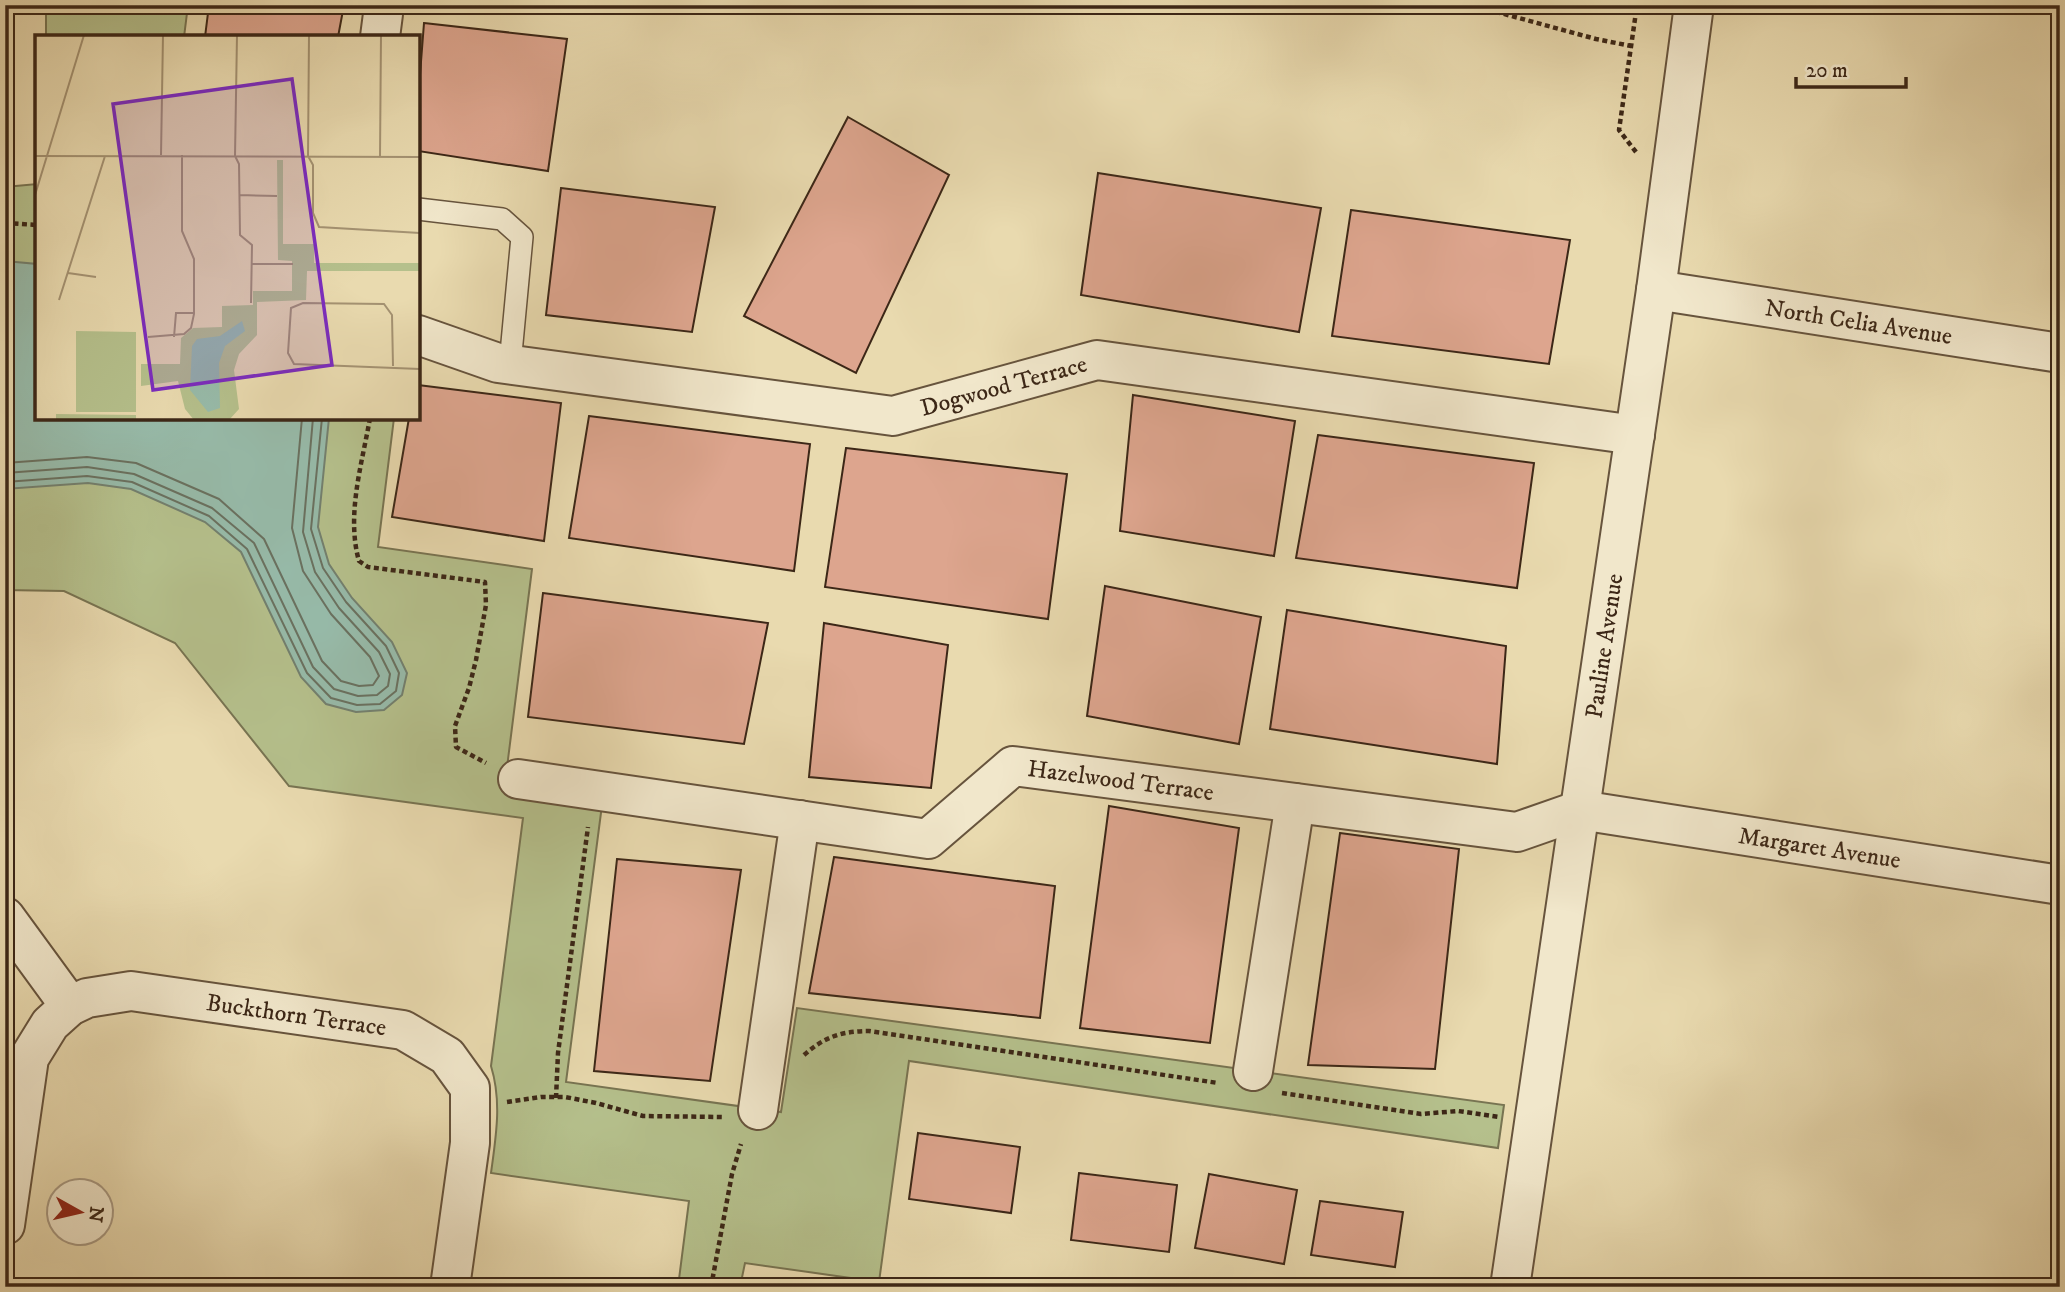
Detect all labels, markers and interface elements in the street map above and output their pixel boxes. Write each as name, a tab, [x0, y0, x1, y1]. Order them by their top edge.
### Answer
inset map	[35, 35, 420, 420]
scale bar	[1796, 46, 1906, 90]
text: 20 m	[1806, 58, 1848, 84]
street label: North Celia Avenue	[1763, 293, 1954, 352]
street label: Dogwood Terrace	[917, 349, 1091, 424]
street label: Pauline Avenue	[1579, 572, 1630, 720]
street label: Hazelwood Terrace	[1026, 754, 1216, 808]
street label: Margaret Avenue	[1736, 821, 1903, 876]
street label: Buckthorn Terrace	[204, 988, 388, 1043]
north arrow	[46, 1176, 116, 1246]
text: N	[83, 1205, 108, 1224]

